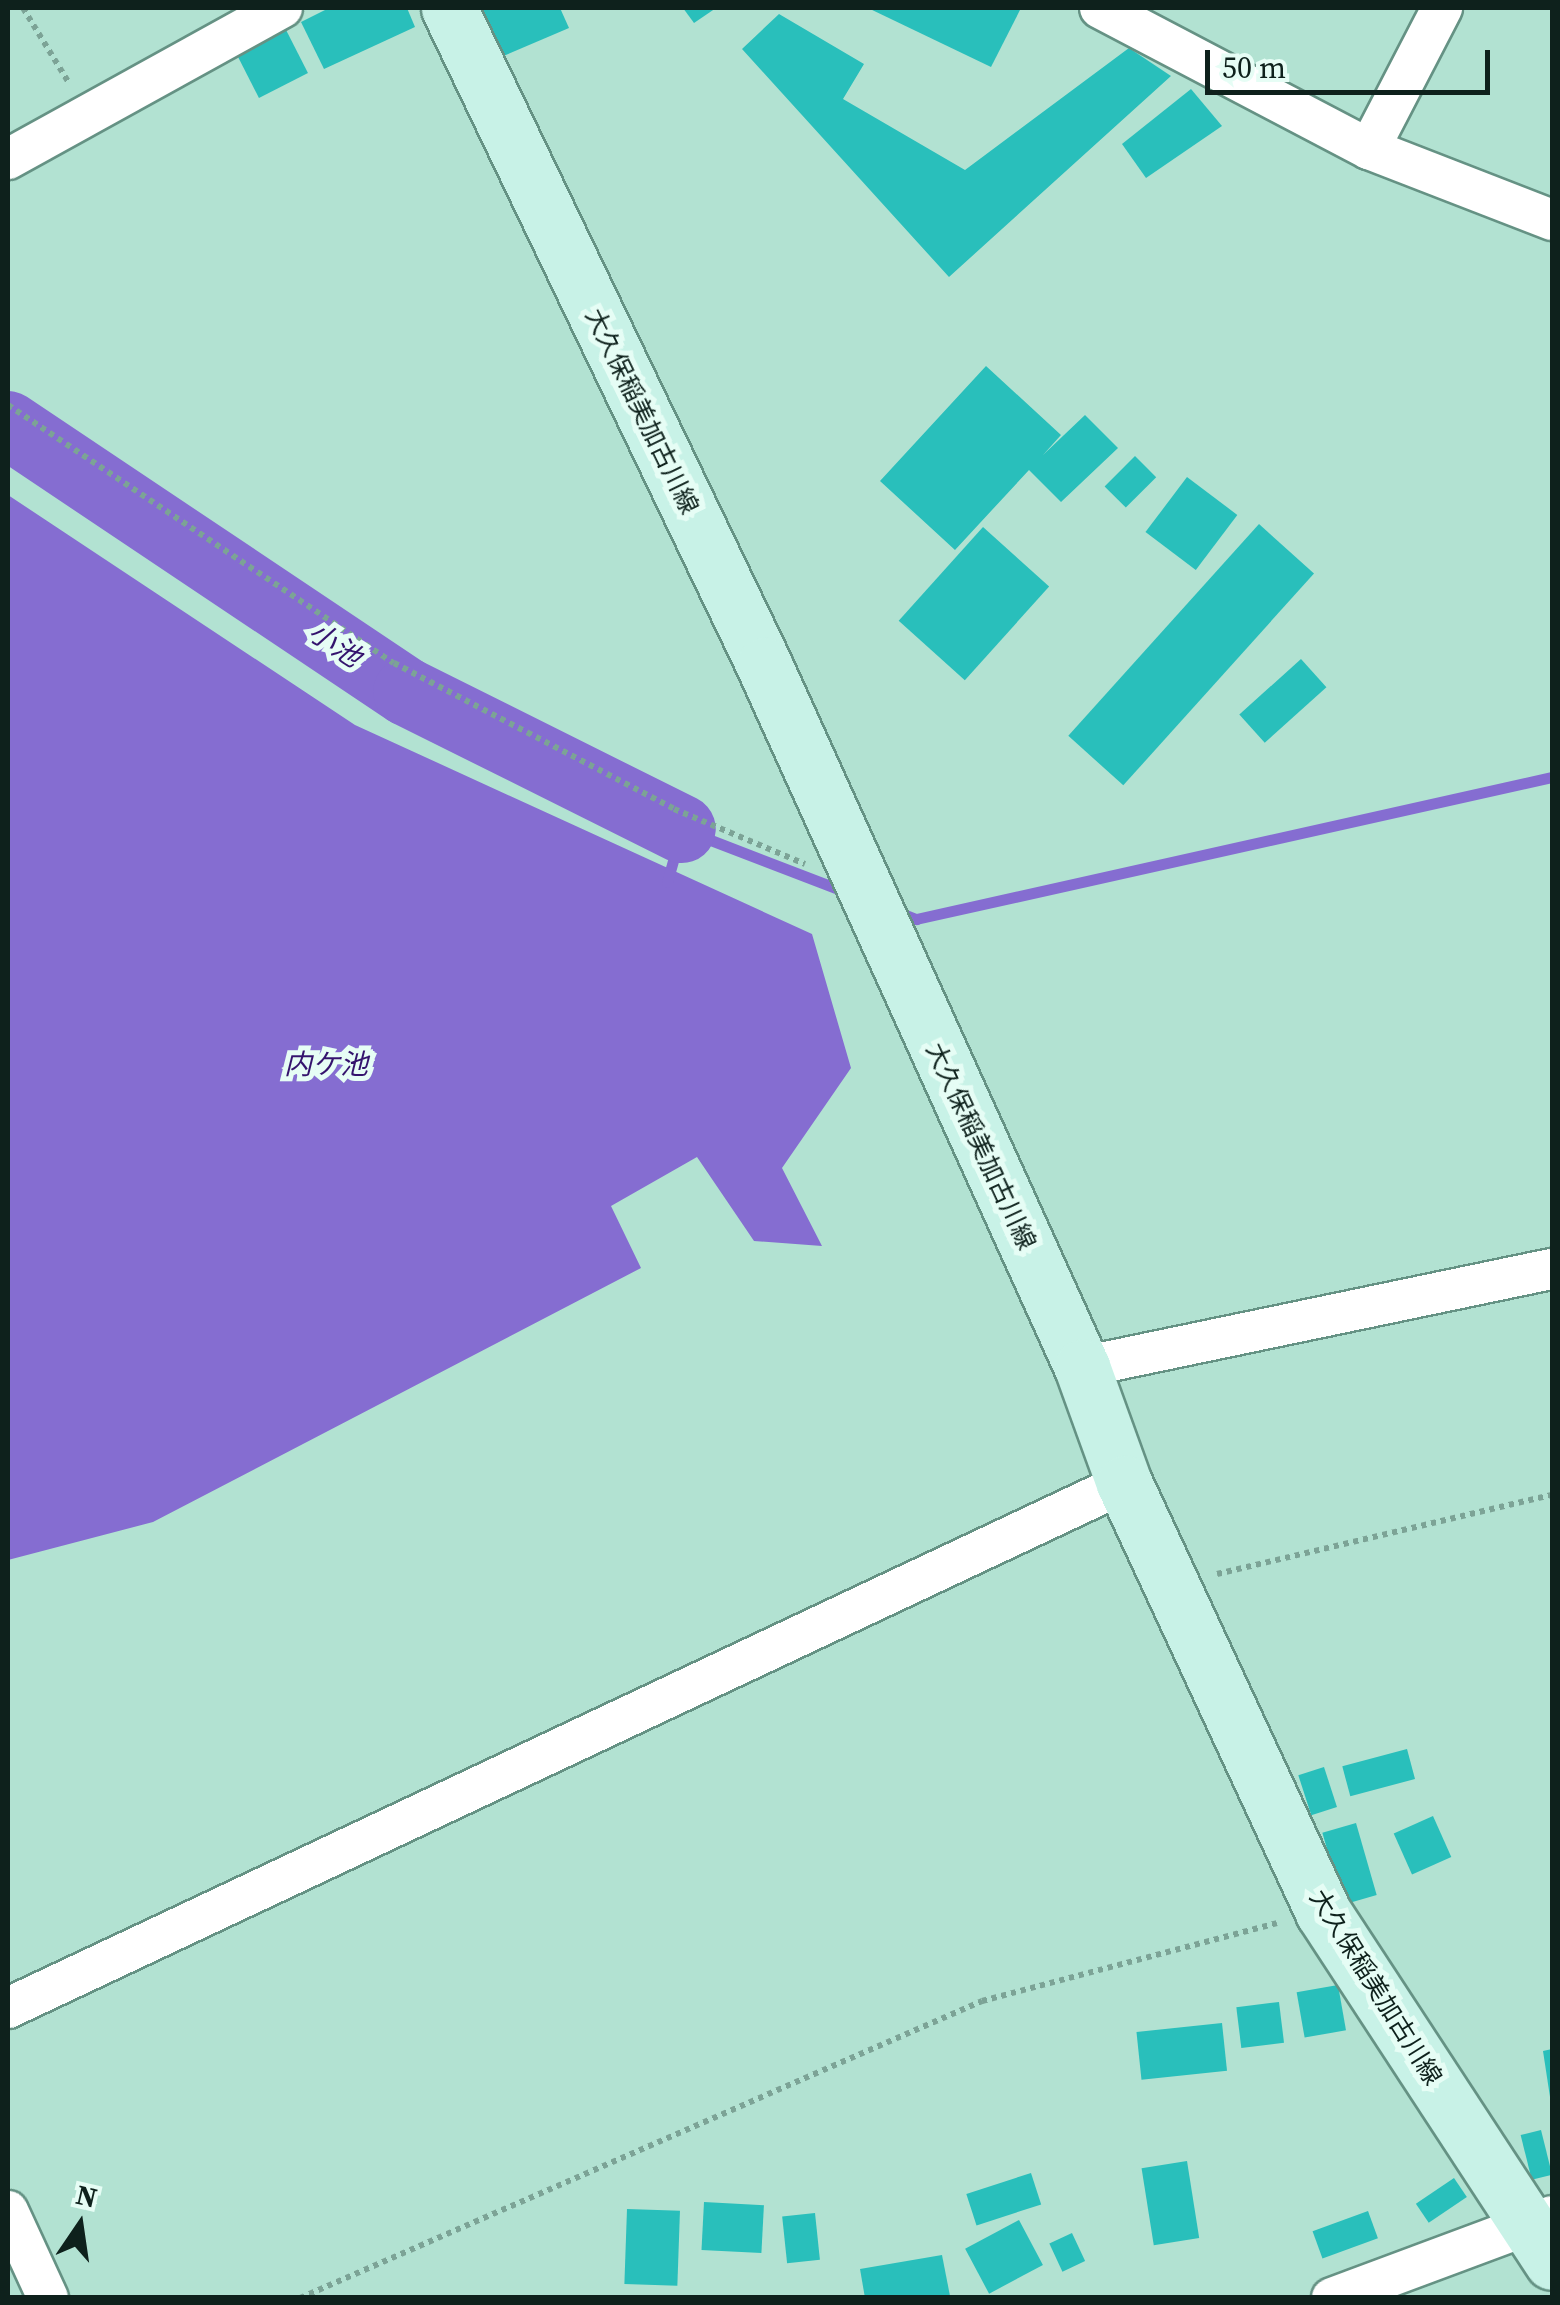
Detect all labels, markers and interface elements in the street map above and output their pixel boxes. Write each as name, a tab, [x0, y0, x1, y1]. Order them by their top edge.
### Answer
scale bar	[1210, 30, 1495, 92]
text: 50 m	[1222, 47, 1286, 88]
street label: 大久保稲美加古川線	[579, 303, 705, 519]
water label: 小池	[302, 614, 368, 674]
street label: 大久保稲美加古川線	[920, 1038, 1042, 1254]
water label: 内ケ池	[284, 1047, 368, 1081]
street label: 大久保稲美加古川線	[1304, 1884, 1448, 2090]
north arrow	[30, 2175, 130, 2275]
text: N	[73, 2175, 101, 2217]

